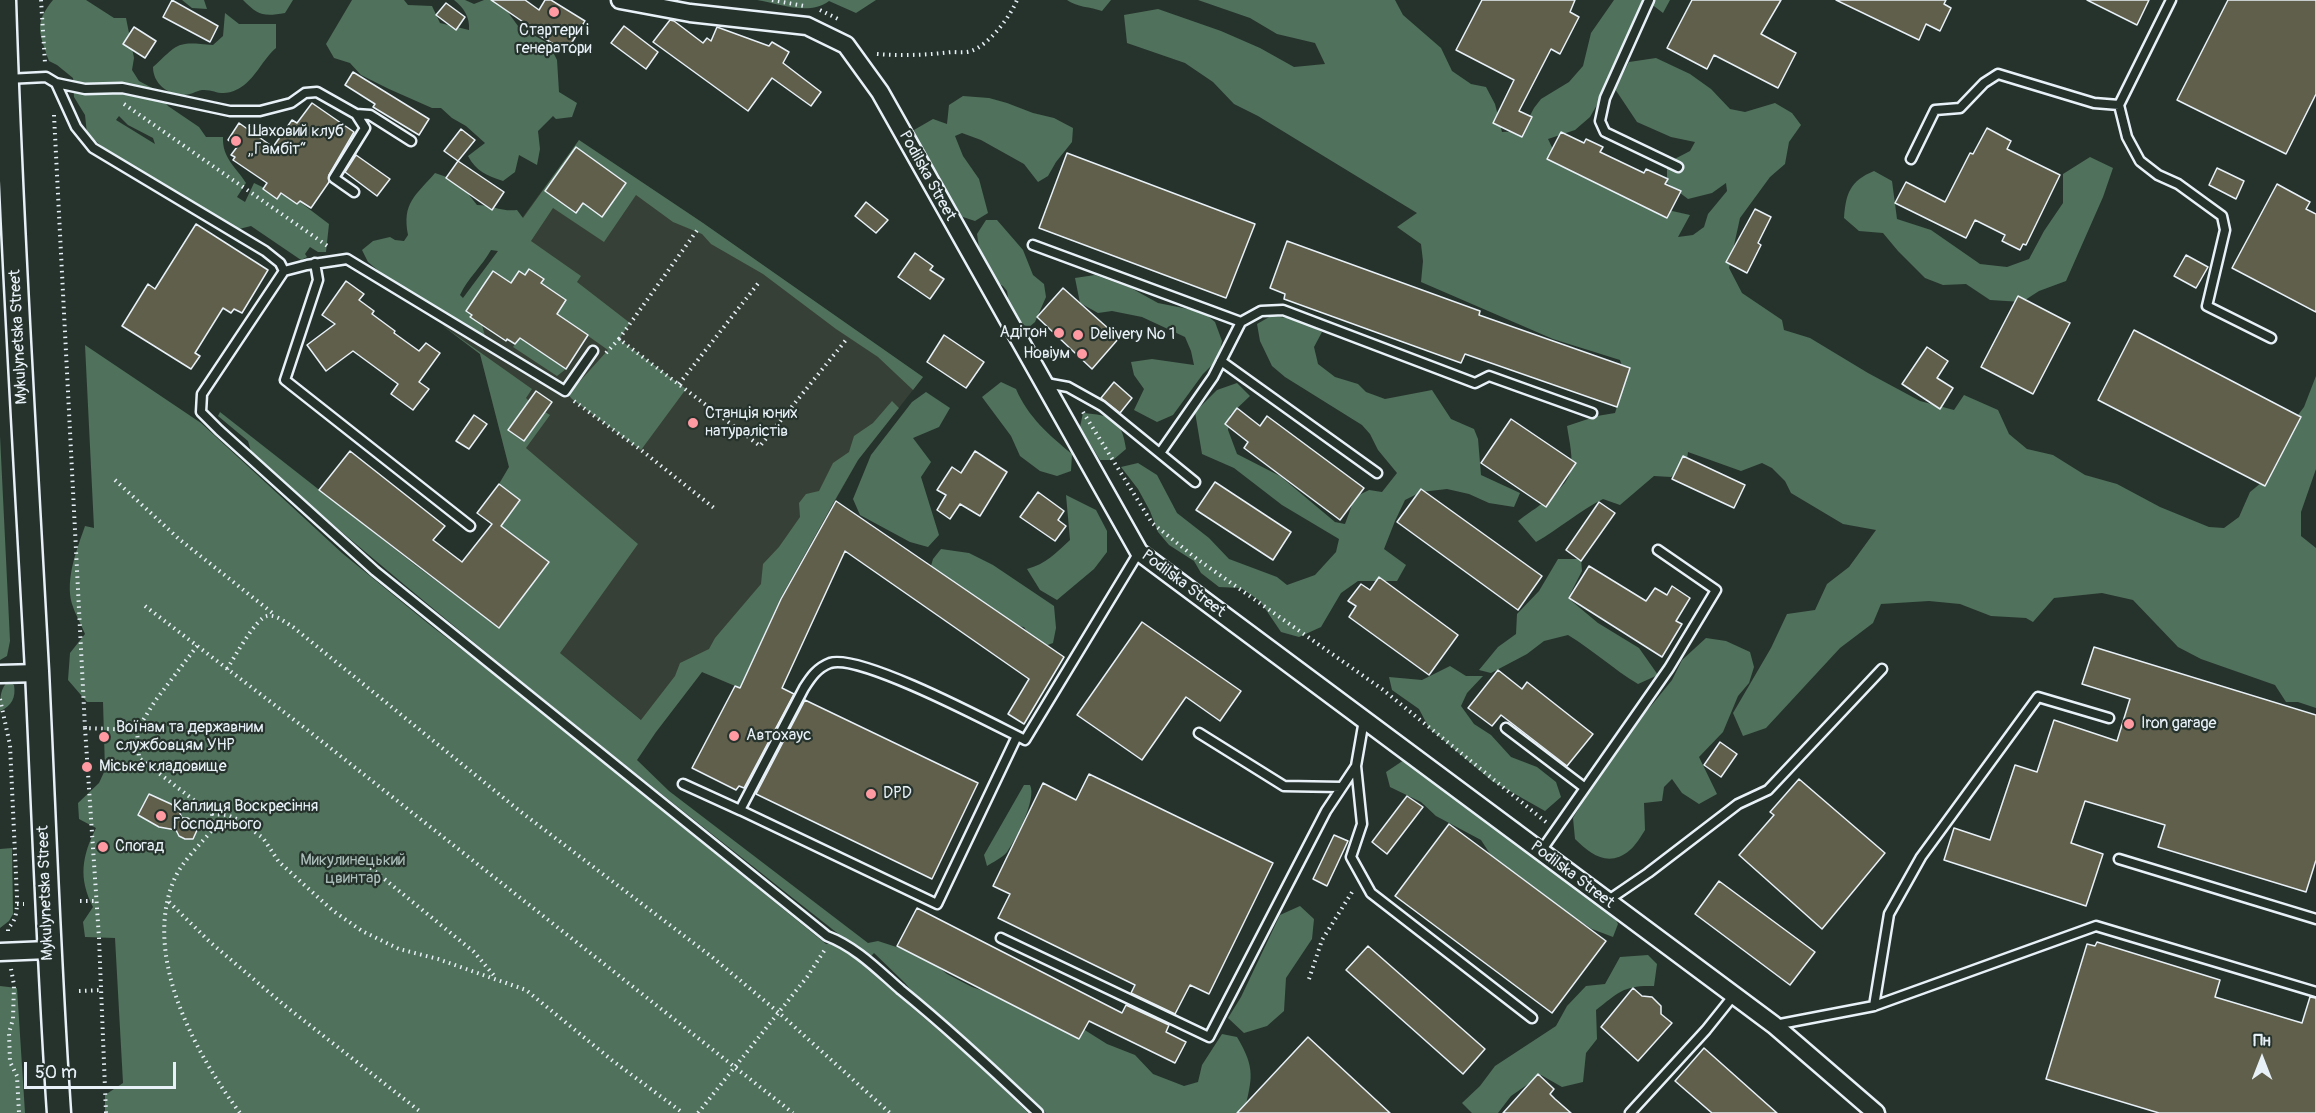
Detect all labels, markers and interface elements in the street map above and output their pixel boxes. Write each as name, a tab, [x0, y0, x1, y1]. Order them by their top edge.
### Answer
marker: Стартери і генератори	[547, 5, 561, 19]
place label: Стартери і генератори	[516, 21, 592, 59]
place label: Шаховий клуб „Гамбіт“	[248, 122, 344, 160]
street label: Podilska Street	[894, 128, 960, 224]
marker: Шаховий клуб „Гамбіт“	[229, 134, 243, 148]
street label: Mykulynetska Street	[6, 269, 32, 405]
place label: Адітон	[1000, 323, 1047, 343]
place label: Delivery No 1	[1090, 325, 1175, 345]
marker: Адітон	[1052, 326, 1066, 340]
marker: Delivery No 1	[1071, 328, 1085, 342]
place label: Новіум	[1023, 344, 1070, 364]
marker: Новіум	[1075, 347, 1089, 361]
place label: Станція юних натуралістів	[705, 404, 798, 442]
marker: Станція юних натуралістів	[686, 416, 700, 430]
street label: Podilska Street	[1137, 546, 1229, 622]
place label: Iron garage	[2141, 714, 2216, 734]
marker: Iron garage	[2122, 717, 2136, 731]
place label: Воїнам та державним службовцям УНР	[116, 718, 264, 756]
place label: Автохаус	[746, 726, 811, 746]
marker: Автохаус	[727, 729, 741, 743]
marker: Воїнам та державним службовцям УНР	[97, 730, 111, 744]
place label: Міське кладовище	[99, 757, 227, 777]
marker: Міське кладовище	[80, 760, 94, 774]
place label: DPD	[883, 784, 912, 804]
marker: DPD	[864, 787, 878, 801]
place label: Каплиця Воскресіння Господнього	[173, 797, 318, 835]
marker: Каплиця Воскресіння Господнього	[154, 809, 168, 823]
street label: Mykulynetska Street	[34, 825, 58, 961]
place label: Спогад	[115, 837, 164, 857]
street label: Podilska Street	[1526, 837, 1618, 913]
marker: Спогад	[96, 840, 110, 854]
park label: Микулинецький цвинтар	[300, 851, 406, 889]
north arrow	[2232, 1029, 2292, 1089]
text: Пн	[2253, 1031, 2271, 1051]
scale bar	[27, 1050, 178, 1088]
text: 50 m	[35, 1061, 77, 1084]

